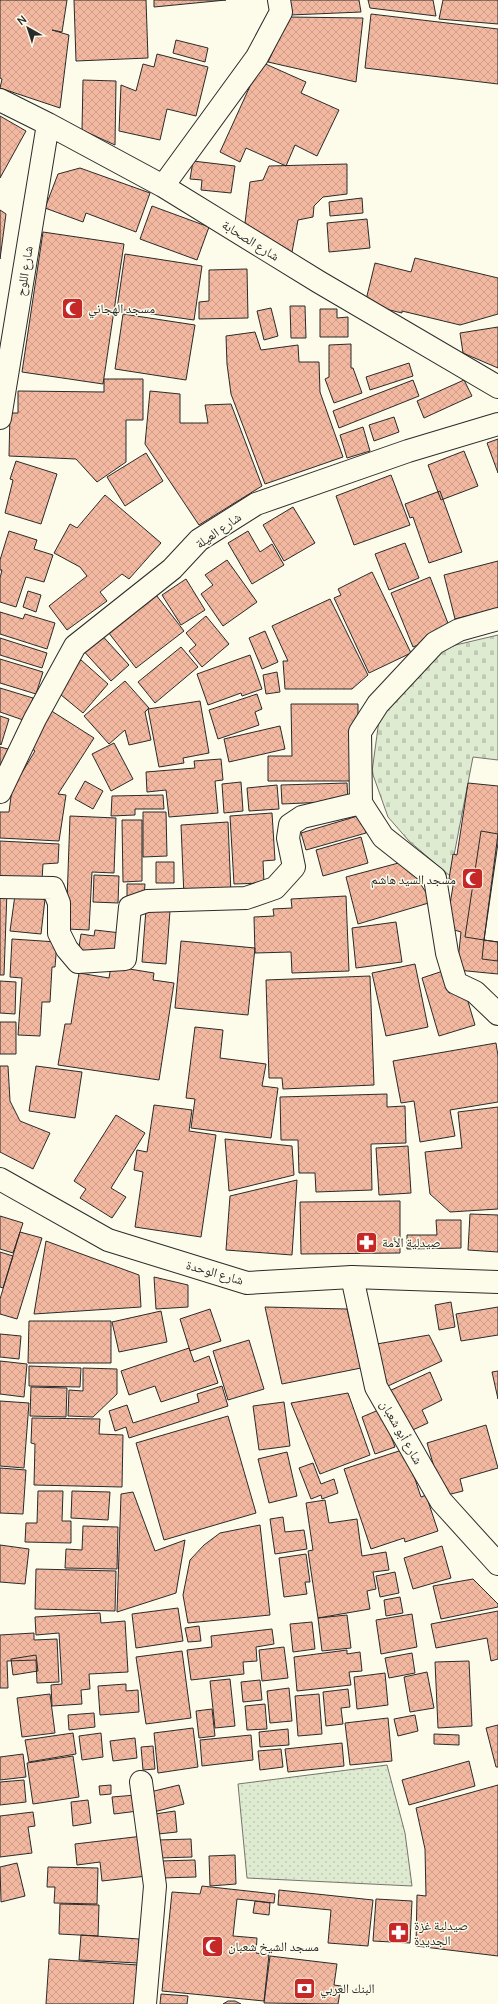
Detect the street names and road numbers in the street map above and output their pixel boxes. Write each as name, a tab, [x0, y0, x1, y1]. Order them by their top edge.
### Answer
street label: شارع الصحابة	[218, 215, 283, 266]
street label: شارع اللوح	[11, 245, 38, 298]
street label: شارع العيلة	[191, 508, 245, 553]
street label: شارع الوحدة	[184, 1255, 246, 1290]
street label: شارع أبو شعبان	[376, 1397, 428, 1468]

